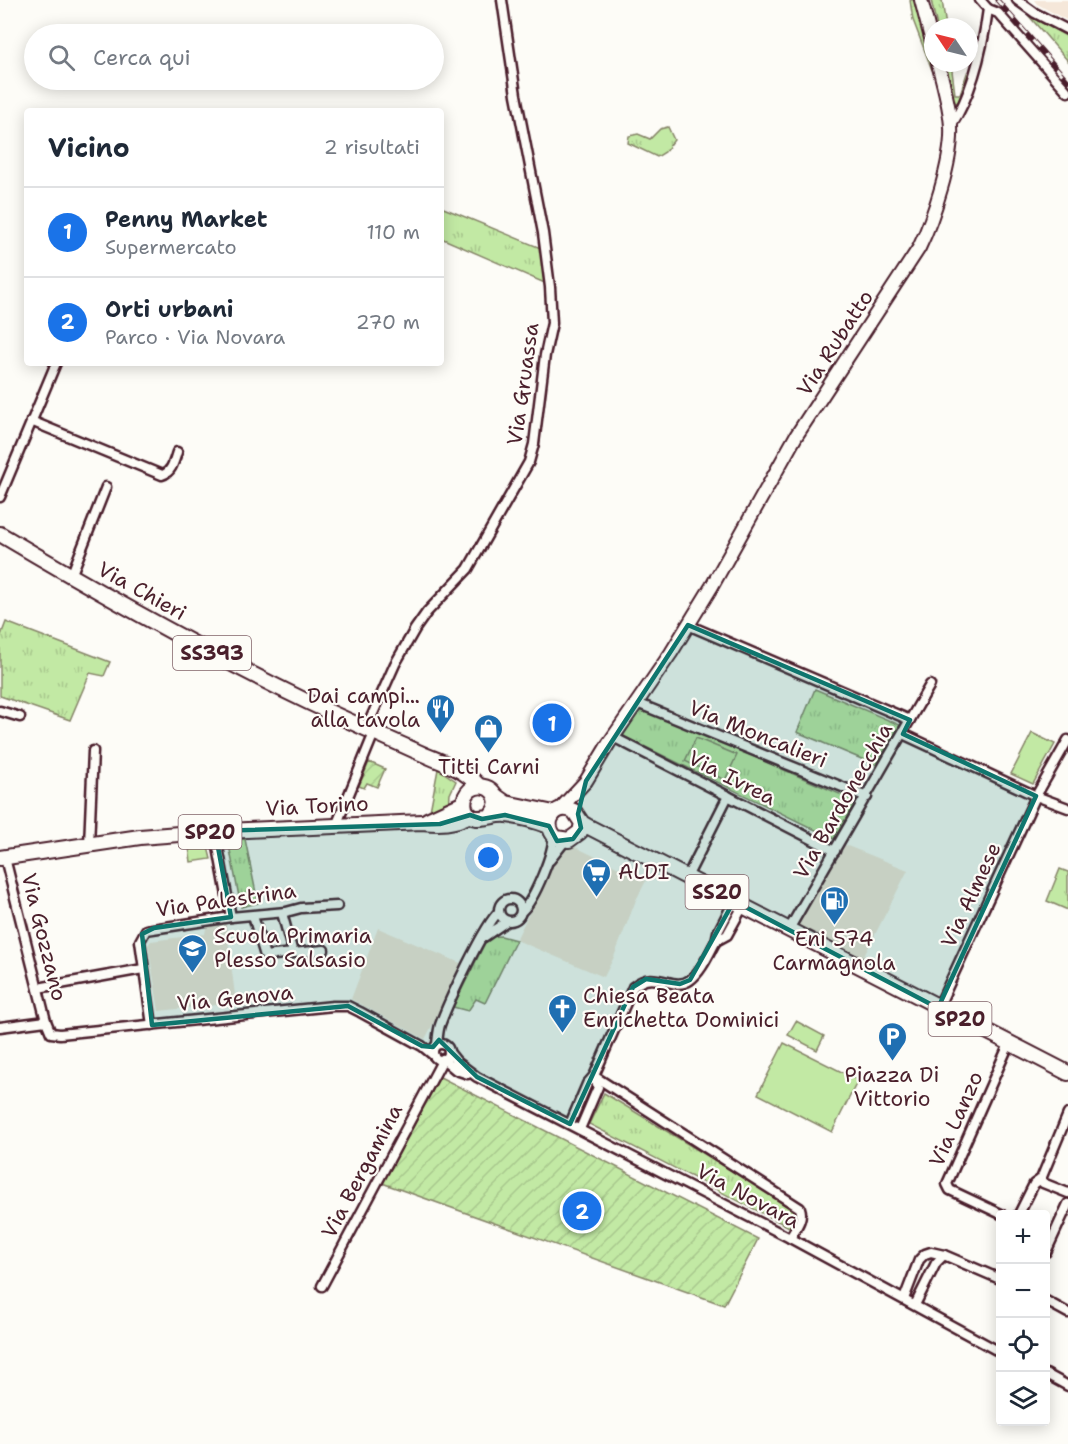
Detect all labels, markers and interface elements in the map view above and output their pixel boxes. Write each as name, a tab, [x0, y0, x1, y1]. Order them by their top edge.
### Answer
north arrow	[924, 18, 978, 72]
search box	[24, 24, 444, 90]
icon: search	[45, 41, 78, 74]
text: Cerca qui	[93, 43, 191, 72]
text: Vicino	[48, 130, 130, 165]
text: 2 risultati	[324, 134, 420, 160]
text: Penny Market	[105, 205, 267, 234]
text: 1	[63, 219, 72, 245]
text: 110 m	[366, 219, 420, 245]
text: Supermercato	[105, 234, 237, 260]
street label: Via Rubatto	[790, 285, 880, 401]
text: Orti urbani	[105, 295, 233, 324]
text: 2	[61, 309, 75, 335]
text: 270 m	[356, 309, 420, 335]
street label: Via Gruassa	[501, 321, 545, 447]
text: Parco · Via Novara	[105, 324, 285, 350]
street label: Via Chieri	[92, 555, 192, 627]
road number: SS393	[173, 636, 251, 670]
place label: Dai campi... alla tavola	[307, 682, 420, 734]
restaurant icon: Dai campi... alla tavola	[425, 692, 457, 734]
street label: Via Moncalieri	[685, 693, 831, 775]
pin: 1	[532, 700, 572, 746]
shop icon: Titti Carni	[473, 712, 505, 754]
street label: Via Bardonecchia	[787, 718, 899, 884]
street label: Via Ivrea	[683, 744, 781, 812]
place label: Titti Carni	[438, 753, 540, 781]
street label: Via Torino	[265, 789, 369, 823]
road number: SP20	[178, 815, 242, 849]
street label: Via Almese	[934, 838, 1008, 952]
your location	[474, 843, 503, 872]
supermarket icon: ALDI	[581, 856, 613, 898]
place label: ALDI	[618, 858, 669, 886]
street label: Via Gozzano	[15, 870, 73, 1004]
road number: SS20	[686, 875, 748, 909]
street label: Via Palestrina	[154, 876, 298, 924]
fuel station icon: Eni 574 Carmagnola	[818, 884, 850, 926]
place label: Scuola Primaria Plesso Salsasio	[214, 922, 372, 974]
place label: Eni 574 Carmagnola	[772, 925, 896, 977]
school or university icon: Scuola Primaria Plesso Salsasio	[177, 932, 209, 974]
street label: Via Genova	[176, 978, 294, 1018]
place label: Chiesa Beata Enrichetta Dominici	[583, 982, 780, 1034]
church icon: Chiesa Beata Enrichetta Dominici	[546, 992, 578, 1034]
road number: SP20	[928, 1002, 992, 1036]
parking icon: Piazza Di Vittorio	[876, 1020, 908, 1062]
place label: Piazza Di Vittorio	[845, 1061, 939, 1113]
street label: Via Lanzo	[923, 1067, 989, 1171]
street label: Via Bergamina	[315, 1099, 409, 1243]
street label: Via Novara	[691, 1157, 805, 1235]
pin: 2	[562, 1188, 602, 1234]
map controls	[996, 1210, 1050, 1426]
button: +	[996, 1210, 1050, 1264]
button: −	[996, 1264, 1050, 1318]
button: locate	[996, 1318, 1050, 1372]
button: layers	[996, 1372, 1050, 1426]

